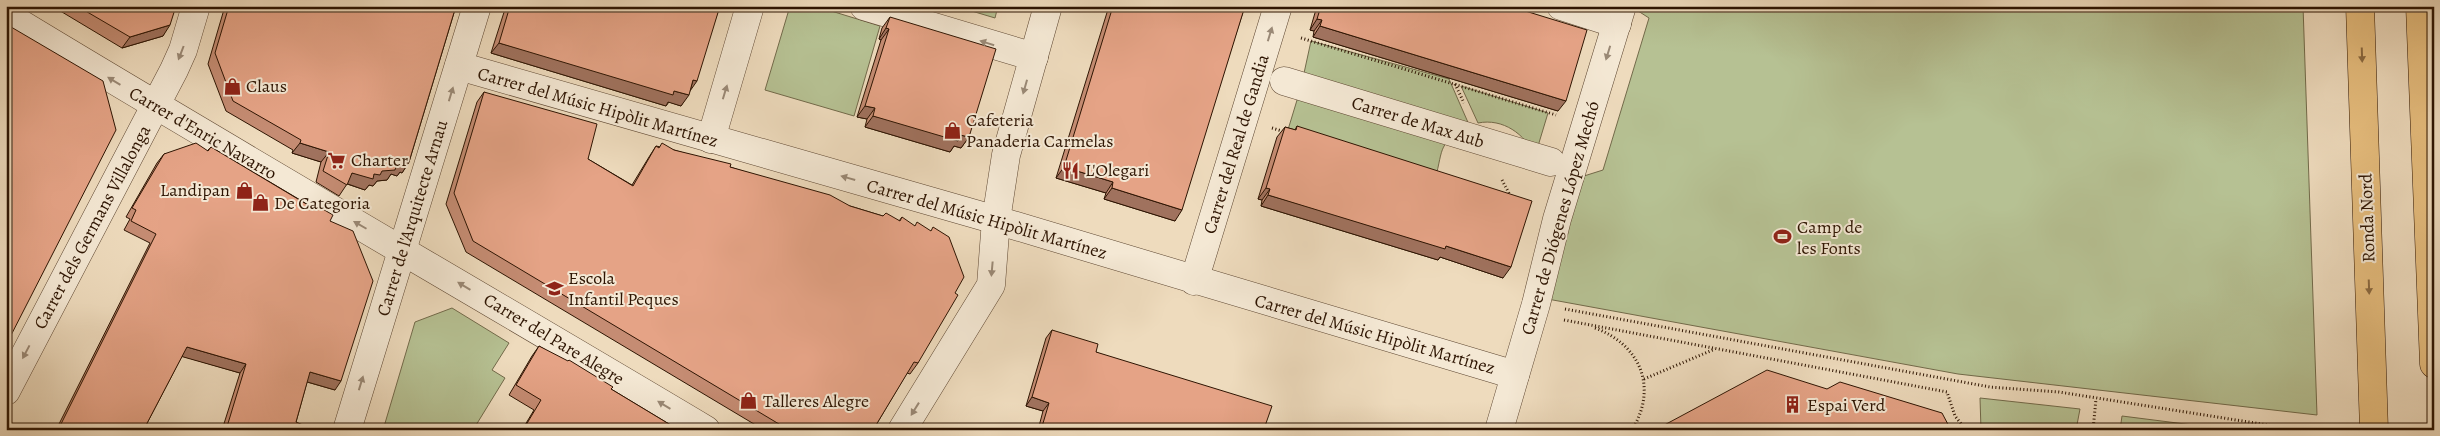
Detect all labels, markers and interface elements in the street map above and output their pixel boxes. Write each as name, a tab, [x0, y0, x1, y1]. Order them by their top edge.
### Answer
one-way arrow	[1266, 26, 1274, 41]
one-way arrow	[980, 39, 995, 46]
one-way arrow	[177, 46, 185, 60]
one-way arrow	[1603, 46, 1611, 61]
one-way arrow	[2358, 47, 2366, 63]
street label: Carrer del Real de Gandia	[1197, 51, 1275, 237]
street label: Carrer del Músic Hipòlit Martínez	[475, 61, 721, 153]
place label: Claus	[246, 74, 287, 98]
one-way arrow	[107, 76, 120, 85]
shop icon: Claus	[222, 76, 242, 96]
one-way arrow	[1021, 79, 1029, 94]
street label: Carrer d'Enric Navarro	[125, 81, 281, 185]
one-way arrow	[721, 85, 729, 100]
one-way arrow	[447, 87, 455, 102]
street label: Carrer de Max Aub	[1349, 90, 1487, 154]
street label: Carrer de Diógenes López Mechó	[1515, 98, 1605, 338]
place label: Cafeteria Panaderia Carmelas	[966, 108, 1113, 153]
street label: Carrer de l'Arquitecte Arnau	[371, 117, 453, 319]
street label: Carrer dels Germans Villalonga	[28, 120, 156, 333]
shop icon: Cafeteria Panaderia Carmelas	[942, 120, 962, 140]
place label: Charter	[351, 148, 408, 172]
supermarket icon: Charter	[327, 150, 347, 170]
place label: L'Olegari	[1085, 158, 1149, 182]
restaurant icon: L'Olegari	[1061, 160, 1081, 180]
street label: Carrer del Músic Hipòlit Martínez	[864, 173, 1110, 265]
street label: Ronda Nord	[2353, 173, 2381, 263]
one-way arrow	[841, 174, 856, 182]
place label: Landipan	[160, 178, 230, 202]
shop icon: Landipan	[234, 180, 254, 200]
place label: De Categoria	[274, 191, 371, 215]
shop icon: De Categoria	[250, 193, 270, 213]
place label: Camp de les Fonts	[1797, 215, 1862, 260]
one-way arrow	[353, 220, 366, 229]
sports icon: Camp de les Fonts	[1773, 227, 1793, 247]
one-way arrow	[988, 261, 996, 277]
place label: Escola Infantil Peques	[568, 266, 679, 311]
school or university icon: Escola Infantil Peques	[544, 278, 564, 298]
one-way arrow	[2365, 280, 2373, 296]
one-way arrow	[458, 282, 471, 291]
street label: Carrer del Pare Alegre	[479, 288, 629, 390]
street label: Carrer del Músic Hipòlit Martínez	[1252, 288, 1498, 380]
one-way arrow	[22, 345, 30, 360]
one-way arrow	[358, 376, 366, 391]
place label: Talleres Alegre	[763, 389, 869, 413]
shop icon: Talleres Alegre	[739, 391, 759, 411]
place label: Espai Verd	[1807, 393, 1886, 417]
building icon: Espai Verd	[1783, 395, 1803, 415]
one-way arrow	[658, 400, 671, 409]
one-way arrow	[910, 403, 919, 416]

